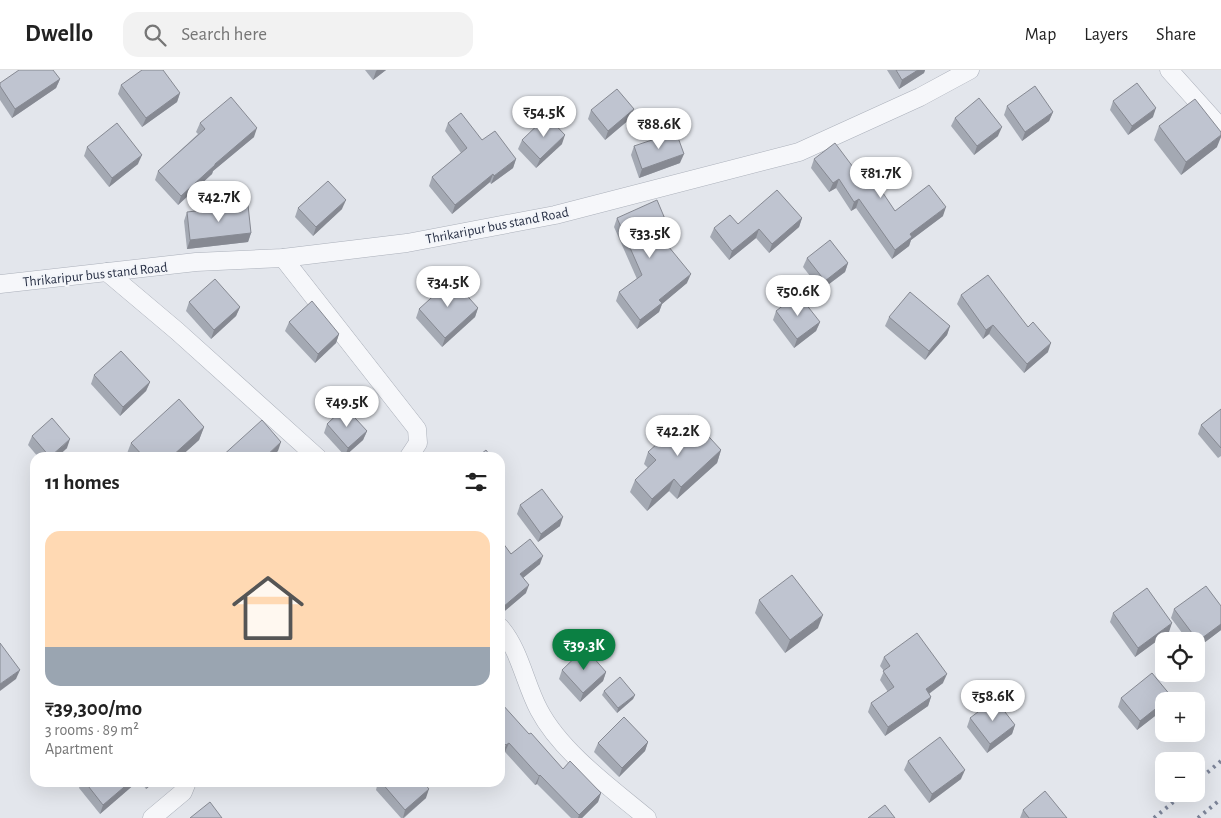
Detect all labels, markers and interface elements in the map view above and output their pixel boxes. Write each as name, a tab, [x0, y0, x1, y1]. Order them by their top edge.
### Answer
search box	[123, 12, 473, 57]
icon: search	[141, 21, 169, 49]
text: Dwello	[25, 22, 93, 46]
text: Search here	[181, 25, 267, 44]
text: Map	[1025, 26, 1056, 44]
text: Layers	[1084, 26, 1128, 44]
text: Share	[1156, 26, 1196, 44]
pin: ₹54.5K	[503, 96, 585, 138]
text: ₹54.5K	[523, 104, 565, 120]
pin: ₹88.6K	[618, 108, 700, 150]
text: ₹88.6K	[637, 116, 681, 132]
pin: ₹81.7K	[840, 156, 922, 199]
text: ₹81.7K	[861, 165, 901, 181]
pin: ₹42.7K	[178, 180, 260, 223]
text: ₹42.7K	[198, 189, 240, 205]
street label: Thrikaripur bus stand Road	[424, 205, 570, 247]
pin: ₹33.5K	[609, 216, 691, 259]
text: ₹33.5K	[630, 225, 670, 241]
street label: Thrikaripur bus stand Road	[22, 260, 168, 290]
pin: ₹34.5K	[407, 266, 489, 308]
text: ₹34.5K	[427, 274, 469, 290]
pin: ₹50.6K	[757, 274, 839, 317]
text: ₹50.6K	[777, 283, 819, 299]
pin: ₹49.5K	[306, 386, 388, 428]
text: ₹49.5K	[326, 394, 368, 410]
pin: ₹42.2K	[637, 414, 719, 457]
text: ₹42.2K	[657, 423, 699, 439]
icon: filters	[462, 468, 490, 496]
text: 11 homes	[45, 472, 120, 493]
icon: home	[223, 563, 313, 653]
pin: ₹39.3K	[543, 628, 625, 671]
map controls	[1155, 632, 1205, 802]
button: locate	[1155, 632, 1205, 682]
text: ₹39.3K	[563, 637, 605, 653]
pin: ₹58.6K	[952, 680, 1034, 722]
text: ₹58.6K	[972, 688, 1014, 704]
button: +	[1155, 692, 1205, 742]
text: ₹39,300/mo	[45, 698, 142, 719]
text: 3 rooms · 89 m²	[45, 722, 139, 738]
text: Apartment	[45, 741, 113, 757]
button: −	[1155, 752, 1205, 802]

